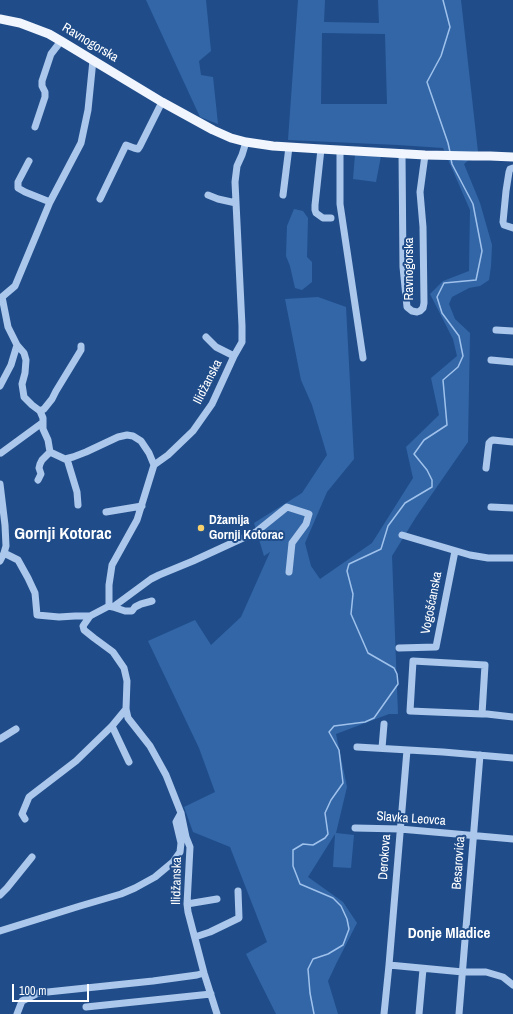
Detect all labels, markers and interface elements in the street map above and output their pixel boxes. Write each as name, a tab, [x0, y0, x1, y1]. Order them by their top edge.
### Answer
street label: Ravnogorska	[59, 20, 121, 66]
street label: Ravnogorska	[402, 238, 418, 300]
street label: Ilidžanska	[190, 357, 226, 407]
place label: Džamija Gornji Kotorac	[209, 513, 284, 544]
marker: Džamija Gornji Kotorac	[196, 523, 206, 533]
district label: Gornji Kotorac	[14, 524, 112, 544]
street label: Vogošćanska	[418, 570, 446, 636]
street label: Slavka Leovca	[376, 809, 446, 829]
street label: Derokova	[376, 834, 394, 880]
street label: Besarovića	[449, 836, 469, 890]
street label: Ilidžanska	[169, 857, 185, 905]
district label: Donje Mladice	[408, 925, 490, 943]
scale bar	[14, 976, 91, 1002]
text: 100 m	[19, 983, 46, 999]

